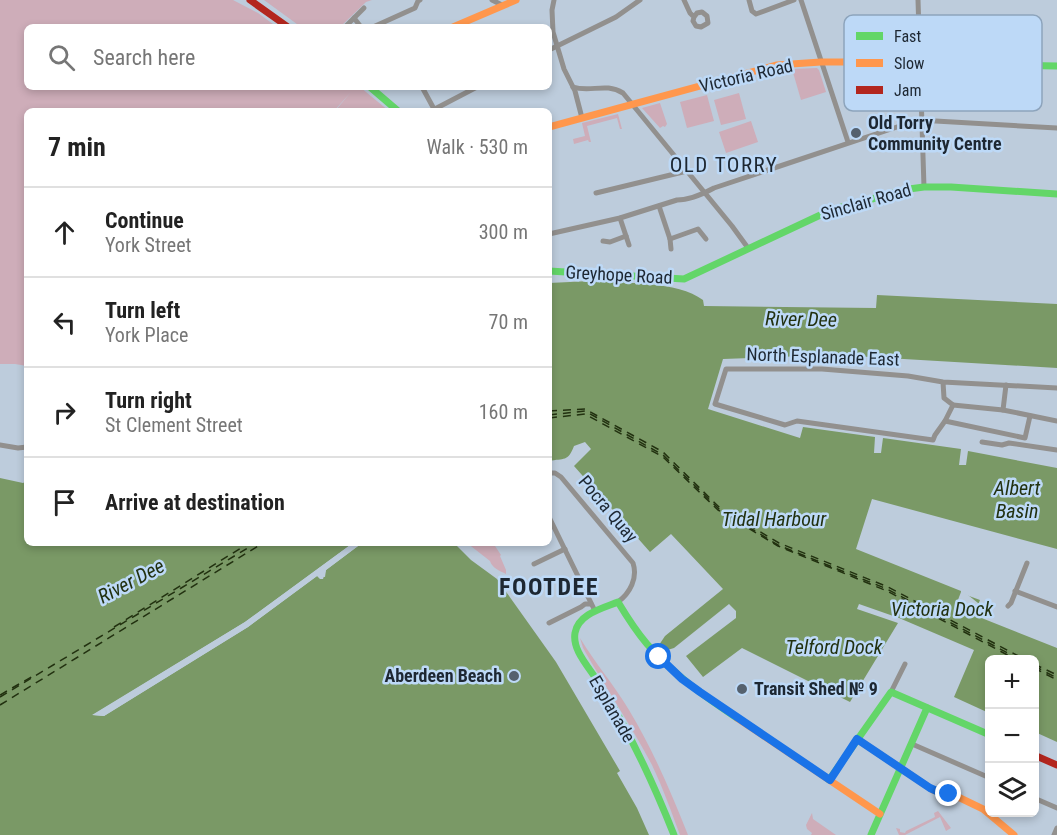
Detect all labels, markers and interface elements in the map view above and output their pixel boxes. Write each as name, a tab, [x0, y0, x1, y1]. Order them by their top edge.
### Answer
legend	[844, 15, 1042, 111]
search box	[24, 24, 552, 90]
text: Fast	[894, 27, 921, 46]
icon: search	[45, 41, 78, 74]
text: Search here	[93, 45, 195, 70]
text: Slow	[894, 54, 924, 73]
street label: Victoria Road	[697, 55, 795, 96]
text: Jam	[894, 81, 921, 100]
place label: Old Torry Community Centre	[868, 112, 1002, 154]
marker: Old Torry Community Centre	[849, 126, 863, 140]
text: 7 min	[48, 132, 106, 162]
text: Walk · 530 m	[427, 135, 528, 159]
district label: OLD TORRY	[670, 153, 778, 177]
street label: Sinclair Road	[818, 179, 914, 224]
text: Continue	[105, 208, 184, 233]
icon: ahead	[48, 216, 81, 249]
text: 300 m	[479, 220, 528, 244]
text: York Street	[105, 233, 191, 257]
street label: Greyhope Road	[565, 261, 673, 288]
text: Turn left	[105, 298, 180, 323]
icon: left	[48, 306, 81, 339]
water label: River Dee	[765, 306, 837, 332]
text: 70 m	[489, 310, 528, 334]
text: York Place	[105, 323, 188, 347]
street label: North Esplanade East	[746, 343, 900, 370]
text: Turn right	[105, 388, 192, 413]
icon: right	[48, 396, 81, 429]
text: 160 m	[479, 400, 528, 424]
text: St Clement Street	[105, 413, 243, 437]
street label: Pocra Quay	[574, 471, 643, 547]
water label: Albert Basin	[993, 476, 1040, 523]
icon: arrive	[48, 486, 81, 519]
text: Arrive at destination	[105, 490, 285, 515]
water label: Tidal Harbour	[722, 507, 827, 531]
water label: River Dee	[94, 554, 168, 608]
district label: FOOTDEE	[499, 573, 599, 601]
water label: Victoria Dock	[891, 597, 994, 621]
water label: Telford Dock	[786, 635, 884, 659]
route start	[645, 643, 671, 669]
map controls	[985, 655, 1039, 817]
button: +	[985, 655, 1039, 709]
place label: Aberdeen Beach	[384, 665, 502, 686]
marker: Aberdeen Beach	[507, 669, 521, 683]
street label: Esplanade	[585, 672, 640, 746]
place label: Transit Shed № 9	[754, 678, 878, 699]
marker: Transit Shed № 9	[735, 682, 749, 696]
button: −	[985, 709, 1039, 763]
button: layers	[985, 763, 1039, 817]
route end	[935, 780, 961, 806]

